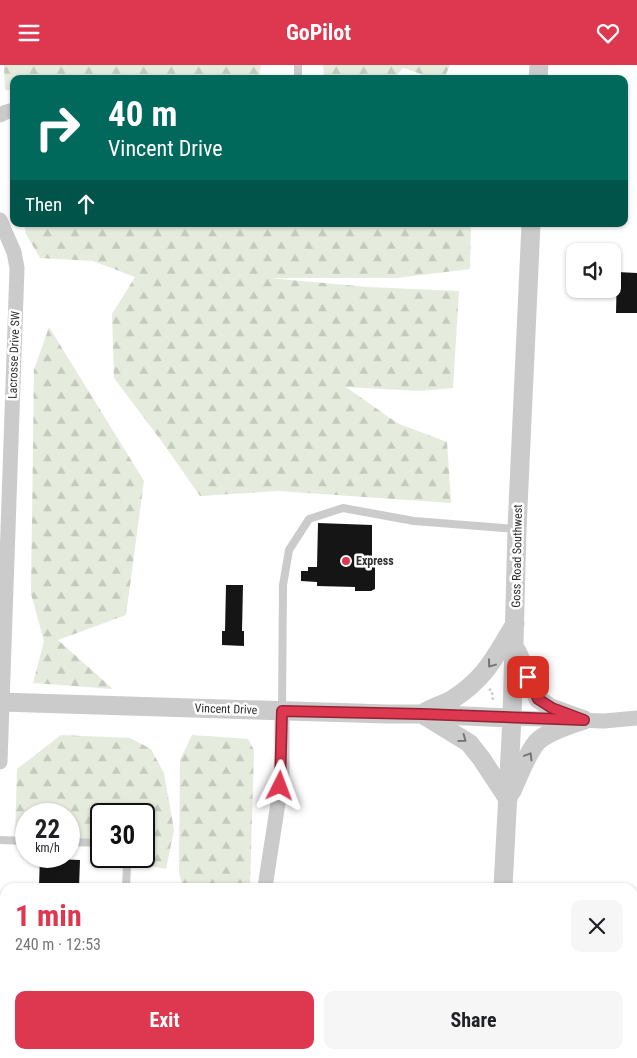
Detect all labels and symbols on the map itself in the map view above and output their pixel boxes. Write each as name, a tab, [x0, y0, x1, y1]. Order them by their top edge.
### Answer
street label: Lacrosse Drive SW	[5, 311, 23, 399]
street label: Goss Road Southwest	[509, 504, 525, 608]
place label: Express	[356, 554, 394, 568]
marker: Express	[340, 555, 352, 567]
pin	[507, 656, 549, 698]
one-way arrow	[488, 658, 496, 667]
street label: Vincent Drive	[195, 701, 258, 717]
one-way arrow	[457, 734, 466, 742]
one-way arrow	[523, 752, 533, 761]
position arrow	[253, 759, 305, 811]
speed limit sign: 30	[90, 803, 155, 868]

